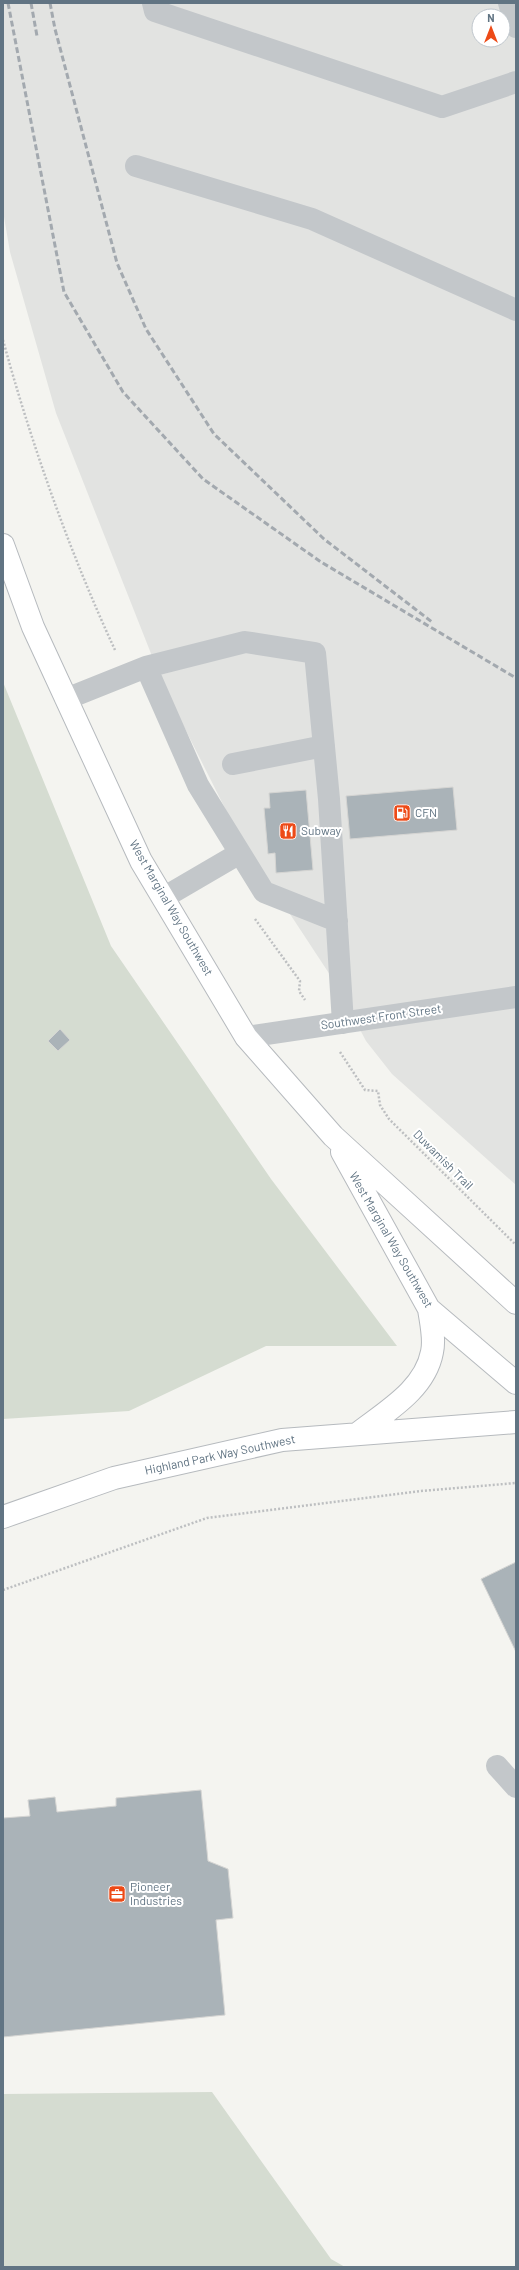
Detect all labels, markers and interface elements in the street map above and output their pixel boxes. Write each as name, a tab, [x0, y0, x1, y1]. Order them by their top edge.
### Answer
north arrow	[471, 8, 511, 48]
text: N	[487, 11, 495, 24]
fuel station icon: CFN	[392, 803, 412, 823]
place label: CFN	[415, 805, 437, 819]
restaurant icon: Subway	[278, 821, 298, 841]
place label: Subway	[301, 823, 341, 837]
street label: West Marginal Way Southwest	[127, 837, 217, 978]
street label: Southwest Front Street	[320, 1001, 442, 1031]
street label: Duwamish Trail	[411, 1127, 476, 1192]
street label: West Marginal Way Southwest	[347, 1169, 437, 1310]
street label: Highland Park Way Southwest	[143, 1431, 296, 1477]
place label: Pioneer Industries	[130, 1879, 182, 1907]
office icon: Pioneer Industries	[107, 1884, 127, 1904]

